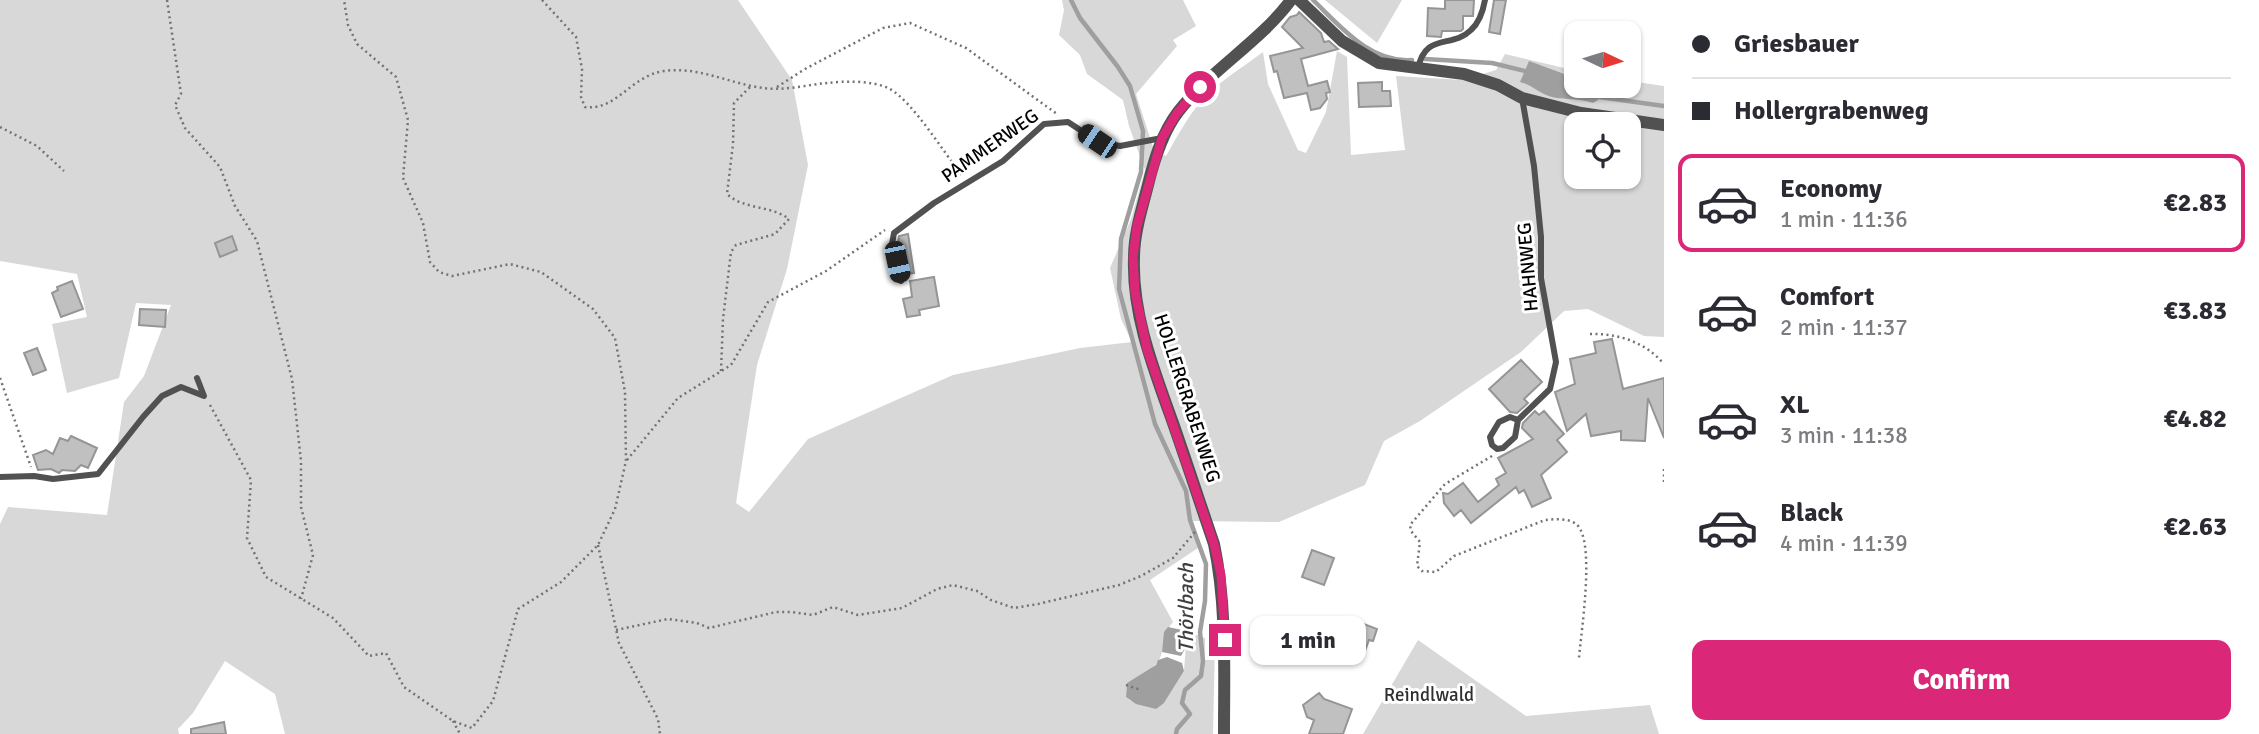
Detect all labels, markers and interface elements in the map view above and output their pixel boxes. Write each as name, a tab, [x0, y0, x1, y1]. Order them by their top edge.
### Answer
north arrow	[1564, 21, 1642, 98]
map controls	[1564, 21, 1641, 189]
text: Griesbauer	[1734, 28, 1859, 60]
route start	[1184, 71, 1216, 103]
text: Hollergrabenweg	[1734, 95, 1929, 127]
street label: PAMMERWEG	[937, 104, 1043, 188]
button: locate	[1564, 112, 1641, 189]
car	[1074, 121, 1121, 161]
icon: car	[1696, 172, 1759, 235]
text: Economy	[1780, 173, 1882, 205]
text: €2.83	[2163, 187, 2227, 219]
text: 1 min · 11:36	[1780, 205, 1908, 234]
street label: HAHNWEG	[1512, 222, 1544, 312]
car	[883, 239, 912, 285]
icon: car	[1696, 280, 1759, 343]
text: Comfort	[1780, 281, 1874, 313]
text: €3.83	[2163, 295, 2227, 327]
street label: HOLLERGRABENWEG	[1148, 311, 1226, 485]
text: 2 min · 11:37	[1780, 313, 1908, 342]
icon: car	[1696, 388, 1759, 451]
text: XL	[1780, 389, 1810, 421]
text: €4.82	[2163, 403, 2227, 435]
text: 3 min · 11:38	[1780, 421, 1908, 450]
icon: car	[1696, 496, 1759, 559]
text: Black	[1780, 497, 1843, 529]
text: €2.63	[2163, 511, 2227, 543]
text: 4 min · 11:39	[1780, 529, 1908, 558]
water label: Thörlbach	[1173, 563, 1199, 653]
callout: 1 min	[1250, 616, 1365, 664]
route end	[1209, 624, 1241, 656]
text: 1 min	[1280, 626, 1336, 655]
button: Confirm	[1692, 640, 2231, 720]
park label: Reindlwald	[1384, 683, 1474, 707]

